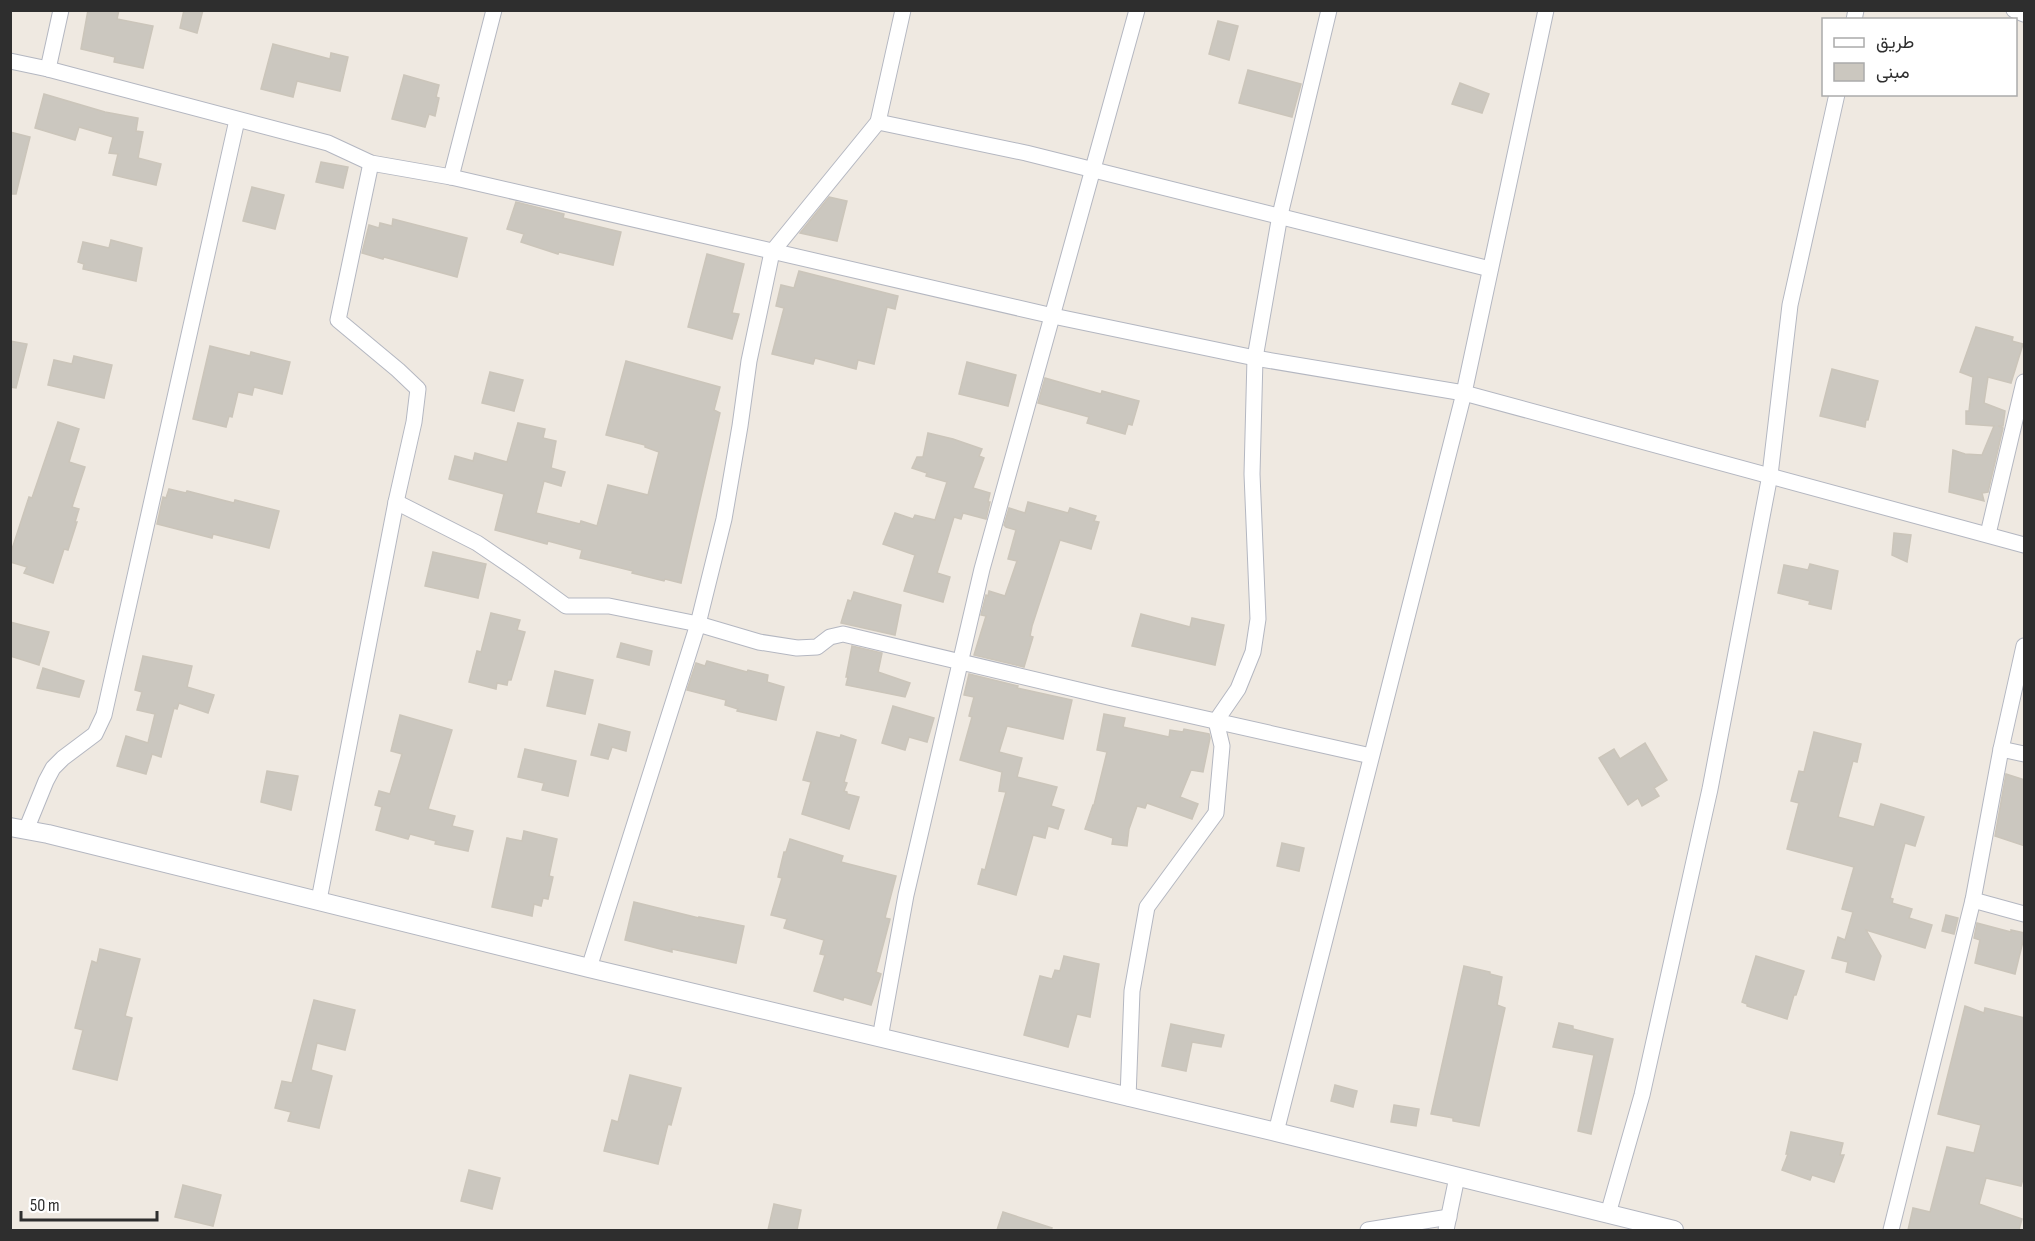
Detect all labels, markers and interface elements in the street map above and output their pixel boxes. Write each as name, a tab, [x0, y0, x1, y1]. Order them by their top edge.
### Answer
legend	[1822, 18, 2017, 96]
text: طريق	[1876, 32, 1914, 53]
text: مبنى	[1876, 62, 1910, 83]
scale bar	[21, 1184, 158, 1222]
text: 50 m	[30, 1195, 60, 1216]

